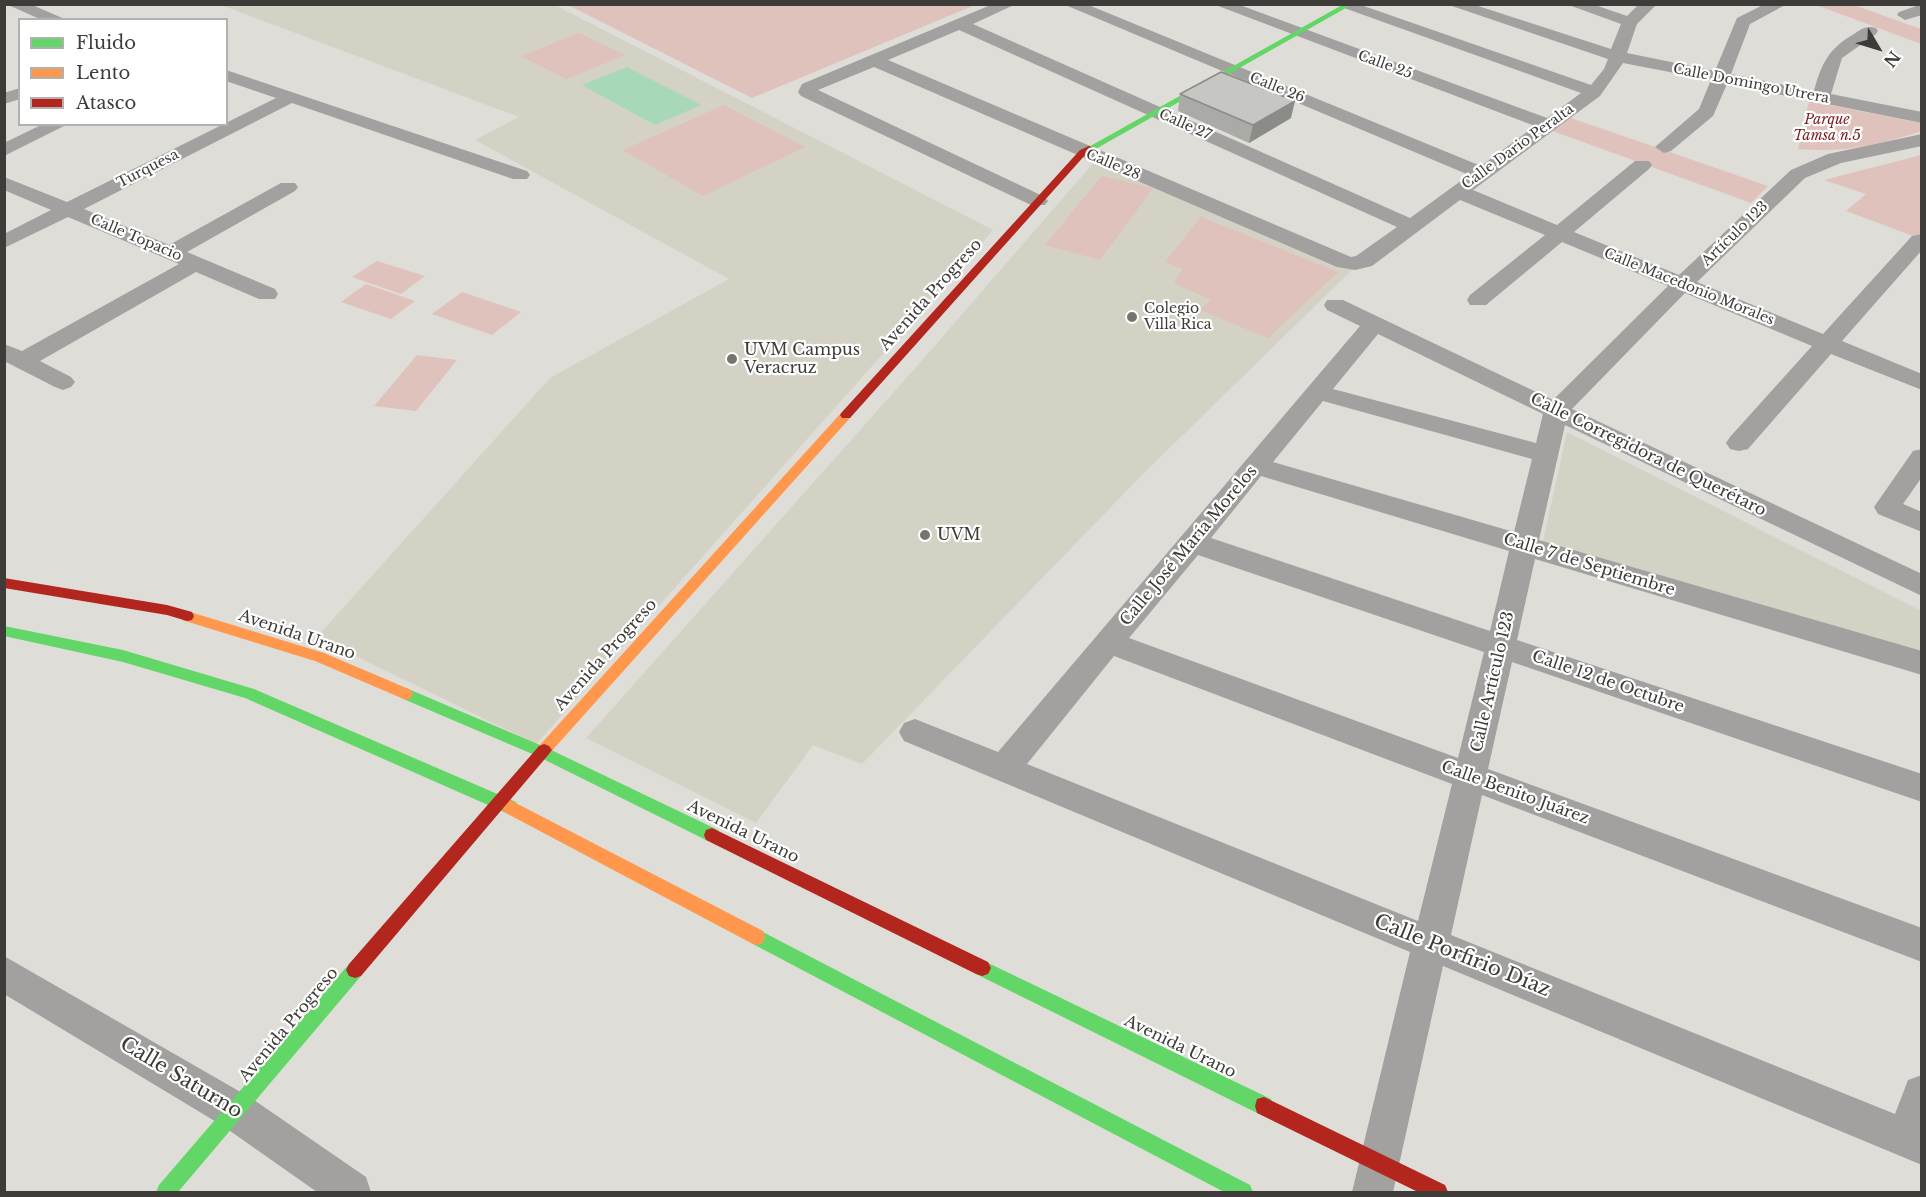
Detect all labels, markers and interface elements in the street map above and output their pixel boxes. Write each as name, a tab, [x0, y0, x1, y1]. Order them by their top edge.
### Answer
legend	[18, 18, 228, 126]
north arrow	[1848, 18, 1908, 78]
text: Fluido	[76, 32, 136, 54]
street label: Calle 25	[1355, 47, 1415, 83]
text: N	[1880, 47, 1905, 71]
street label: Calle Domingo Utrera	[1672, 61, 1830, 107]
text: Lento	[76, 62, 130, 84]
street label: Calle 26	[1247, 69, 1307, 107]
text: Atasco	[76, 92, 136, 114]
street label: Calle Dario Peralta	[1459, 101, 1577, 193]
street label: Calle 27	[1156, 106, 1214, 144]
park label: Parque Tamsa n.5	[1793, 112, 1861, 144]
street label: Turquesa	[114, 146, 182, 192]
street label: Calle 28	[1083, 146, 1143, 184]
street label: Artículo 123	[1698, 198, 1772, 270]
street label: Calle Topacio	[88, 211, 184, 265]
street label: Avenida Progreso	[876, 235, 986, 355]
street label: Calle Macedonio Morales	[1601, 245, 1777, 329]
place label: Colegio Villa Rica	[1144, 301, 1212, 334]
marker: Colegio Villa Rica	[1125, 310, 1139, 324]
place label: UVM Campus Veracruz	[744, 340, 860, 378]
marker: UVM Campus Veracruz	[725, 352, 739, 366]
street label: Calle Corregidora de Querétaro	[1527, 389, 1769, 521]
street label: Calle José María Morelos	[1116, 462, 1262, 630]
place label: UVM	[937, 525, 981, 545]
marker: UVM	[918, 528, 932, 542]
street label: Calle 7 de Septiembre	[1501, 530, 1677, 600]
street label: Avenida Progreso	[551, 595, 661, 715]
street label: Avenida Urano	[236, 606, 358, 664]
street label: Calle Artículo 123	[1467, 610, 1519, 754]
street label: Calle 12 de Octubre	[1529, 647, 1687, 717]
street label: Calle Benito Juárez	[1438, 757, 1592, 829]
street label: Avenida Urano	[684, 797, 802, 867]
street label: Calle Porfirio Díaz	[1370, 910, 1554, 1002]
street label: Avenida Progreso	[235, 964, 343, 1086]
street label: Avenida Urano	[1121, 1012, 1239, 1082]
street label: Calle Saturno	[115, 1032, 247, 1124]

